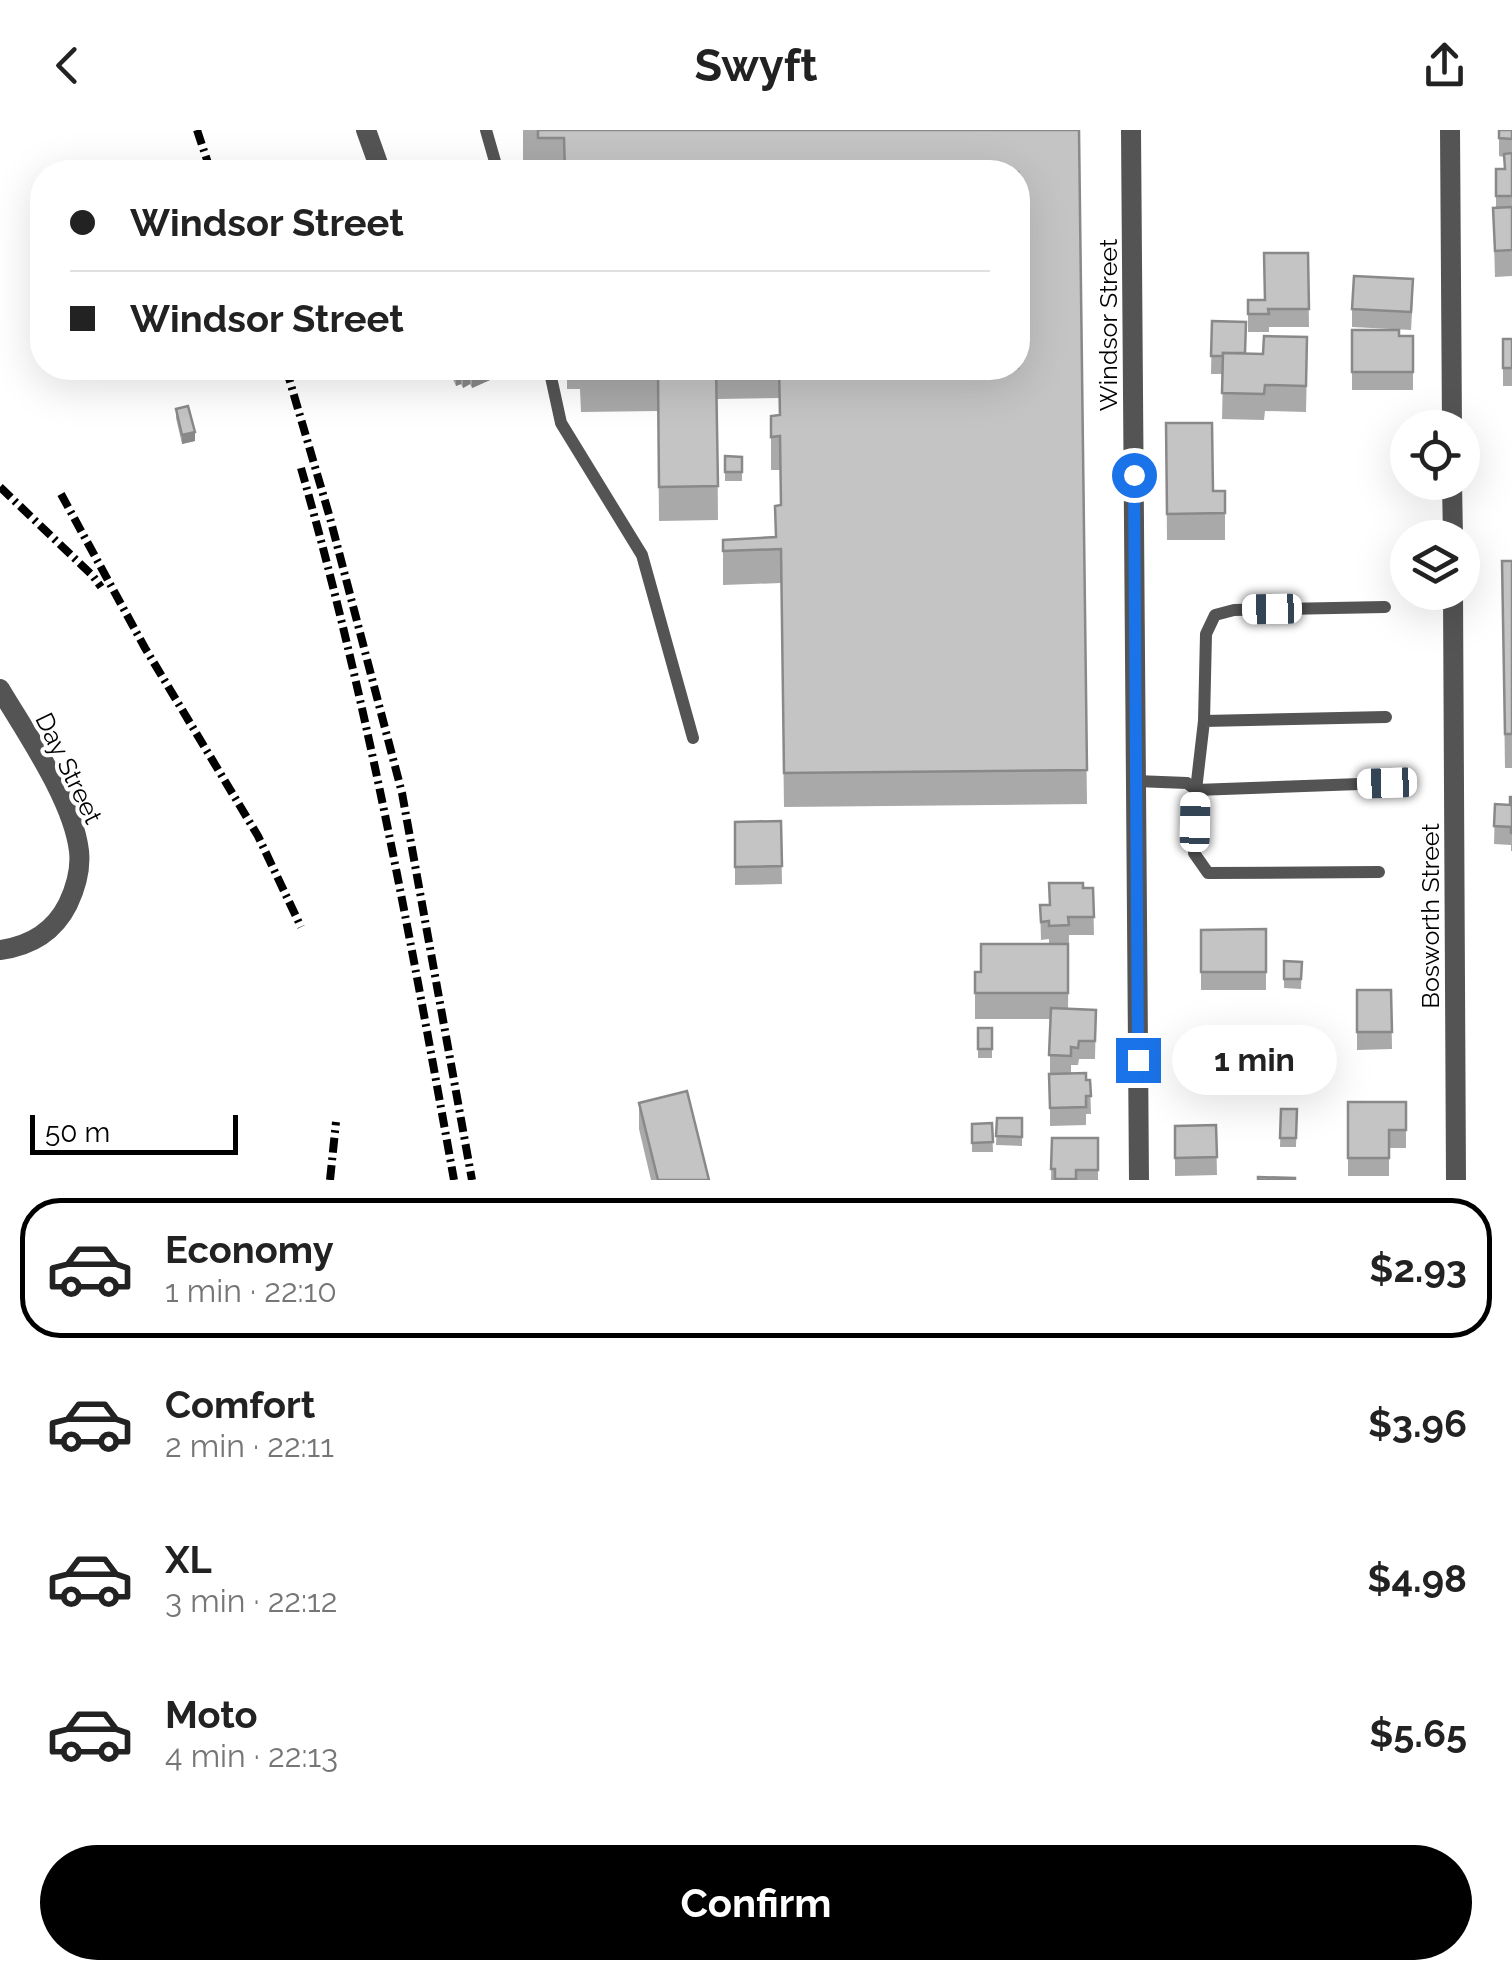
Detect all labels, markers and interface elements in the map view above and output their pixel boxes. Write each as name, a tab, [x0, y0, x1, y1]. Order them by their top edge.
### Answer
icon: back	[40, 38, 95, 93]
icon: share	[1417, 38, 1472, 93]
text: Swyft	[694, 39, 818, 92]
text: Windsor Street	[130, 200, 404, 245]
street label: Windsor Street	[1093, 238, 1123, 411]
text: Windsor Street	[130, 296, 404, 341]
map controls	[1390, 410, 1480, 610]
button: locate	[1390, 410, 1480, 500]
route start	[1112, 453, 1157, 498]
button: layers	[1390, 520, 1480, 610]
car	[1242, 593, 1302, 625]
street label: Day Street	[29, 708, 109, 829]
car	[1356, 767, 1418, 799]
car	[1179, 792, 1211, 852]
street label: Bosworth Street	[1415, 823, 1445, 1009]
callout: 1 min	[1173, 1025, 1338, 1095]
route end	[1116, 1038, 1161, 1083]
text: 1 min	[1214, 1041, 1295, 1078]
scale bar	[30, 1110, 238, 1154]
text: 50 m	[45, 1116, 110, 1149]
icon: car	[45, 1223, 135, 1313]
text: Economy	[165, 1227, 334, 1272]
text: $2.93	[1369, 1246, 1467, 1291]
text: 1 min · 22:10	[165, 1272, 337, 1309]
icon: car	[45, 1378, 135, 1468]
text: Comfort	[165, 1382, 315, 1427]
text: $3.96	[1368, 1401, 1467, 1446]
text: 2 min · 22:11	[165, 1427, 334, 1464]
icon: car	[45, 1533, 135, 1623]
text: XL	[165, 1537, 212, 1582]
text: $4.98	[1367, 1556, 1467, 1601]
text: 3 min · 22:12	[165, 1582, 337, 1619]
icon: car	[45, 1688, 135, 1778]
text: Moto	[165, 1692, 258, 1737]
text: $5.65	[1369, 1711, 1467, 1756]
text: 4 min · 22:13	[165, 1737, 338, 1774]
button: Confirm	[40, 1845, 1472, 1960]

